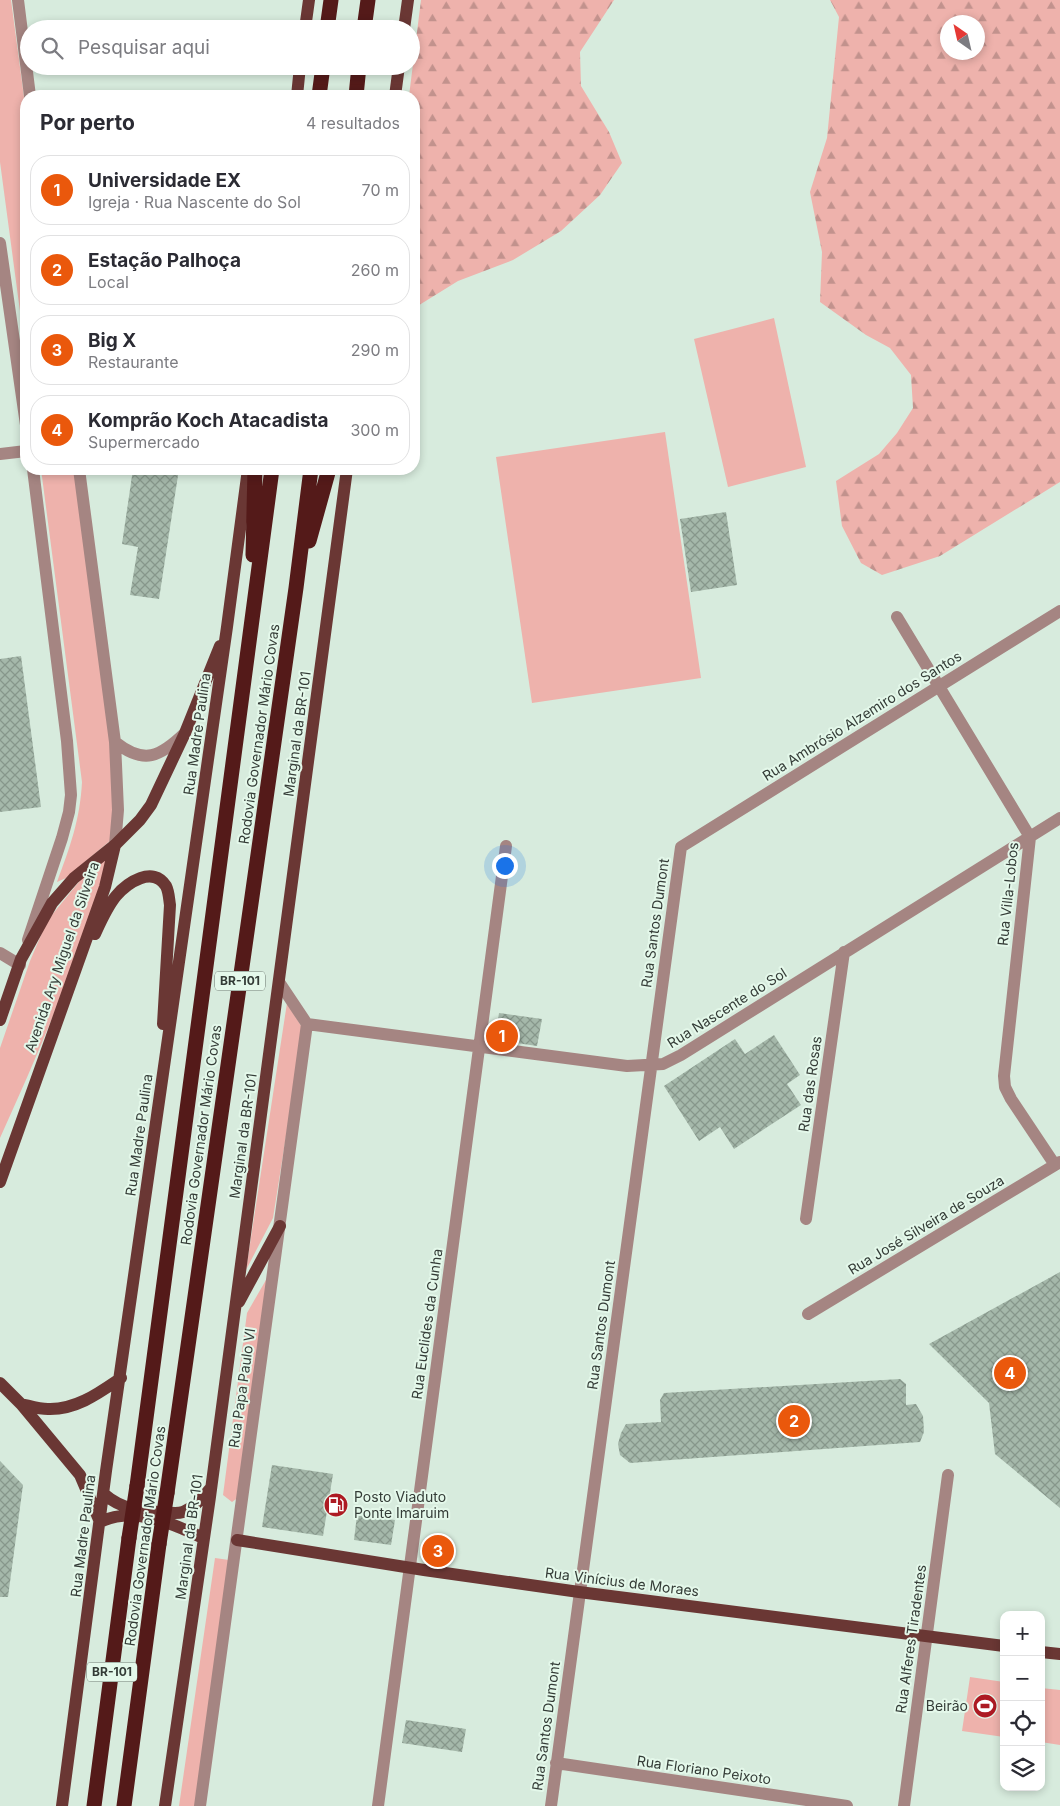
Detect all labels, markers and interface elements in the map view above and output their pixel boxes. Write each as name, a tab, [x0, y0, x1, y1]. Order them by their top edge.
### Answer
north arrow	[940, 15, 985, 60]
search box	[20, 20, 420, 75]
icon: search	[38, 34, 66, 62]
text: Pesquisar aqui	[78, 36, 210, 59]
text: Por perto	[40, 110, 135, 135]
text: 4 resultados	[306, 113, 400, 133]
text: Universidade EX	[88, 169, 241, 192]
text: 1	[54, 180, 60, 200]
text: 70 m	[362, 180, 399, 200]
text: Igreja · Rua Nascente do Sol	[88, 192, 301, 212]
text: Estação Palhoça	[88, 249, 241, 272]
text: 2	[52, 260, 62, 280]
text: 260 m	[351, 260, 399, 280]
text: Local	[88, 272, 129, 292]
text: Big X	[88, 329, 136, 352]
text: 3	[52, 340, 62, 360]
text: 290 m	[351, 340, 399, 360]
text: Restaurante	[88, 352, 178, 372]
text: Komprão Koch Atacadista	[88, 409, 329, 432]
text: 4	[52, 420, 62, 440]
text: 300 m	[350, 420, 399, 440]
text: Supermercado	[88, 432, 200, 452]
street label: Rodovia Governador Mário Covas	[235, 623, 282, 845]
street label: Rua Ambrósio Alzemiro dos Santos	[759, 647, 964, 784]
street label: Marginal da BR-101	[279, 670, 314, 798]
street label: Rua Madre Paulina	[180, 672, 214, 796]
street label: Rua Villa-Lobos	[994, 841, 1021, 946]
your location	[492, 853, 518, 879]
street label: Rua Santos Dumont	[637, 857, 672, 989]
street label: Avenida Ary Miguel da Silveira	[21, 859, 102, 1054]
street label: Rua Nascente do Sol	[664, 964, 790, 1051]
road number: BR-101	[215, 971, 265, 990]
pin: 1	[486, 1017, 518, 1055]
street label: Rodovia Governador Mário Covas	[177, 1024, 224, 1246]
street label: Rua das Rosas	[794, 1035, 825, 1133]
street label: Marginal da BR-101	[225, 1072, 260, 1200]
street label: Rua Madre Paulina	[122, 1073, 156, 1197]
street label: Rua José Silveira de Souza	[845, 1171, 1007, 1278]
street label: Rua Euclides da Cunha	[408, 1248, 445, 1400]
street label: Rua Santos Dumont	[583, 1259, 618, 1391]
street label: Rua Papa Paulo VI	[225, 1327, 258, 1449]
pin: 4	[994, 1354, 1026, 1392]
pin: 2	[778, 1402, 810, 1440]
street label: Rodovia Governador Mário Covas	[121, 1425, 168, 1647]
street label: Marginal da BR-101	[171, 1473, 206, 1601]
street label: Rua Madre Paulina	[67, 1474, 98, 1598]
place label: Posto Viaduto Ponte Imaruim	[354, 1488, 449, 1521]
fuel station icon: Posto Viaduto Ponte Imaruim	[323, 1492, 349, 1518]
pin: 3	[422, 1532, 454, 1570]
street label: Rua Alferes Tiradentes	[892, 1563, 929, 1714]
street label: Rua Vinícius de Moraes	[544, 1564, 700, 1599]
map controls	[1000, 1611, 1045, 1791]
button: +	[1000, 1611, 1045, 1656]
button: −	[1000, 1656, 1045, 1701]
street label: Rua Santos Dumont	[528, 1660, 563, 1792]
road number: BR-101	[87, 1662, 137, 1681]
sports icon: Beirão	[972, 1693, 998, 1719]
place label: Beirão	[926, 1697, 968, 1714]
button: locate	[1000, 1701, 1045, 1746]
button: layers	[1000, 1746, 1045, 1791]
street label: Rua Floriano Peixoto	[636, 1752, 772, 1787]

